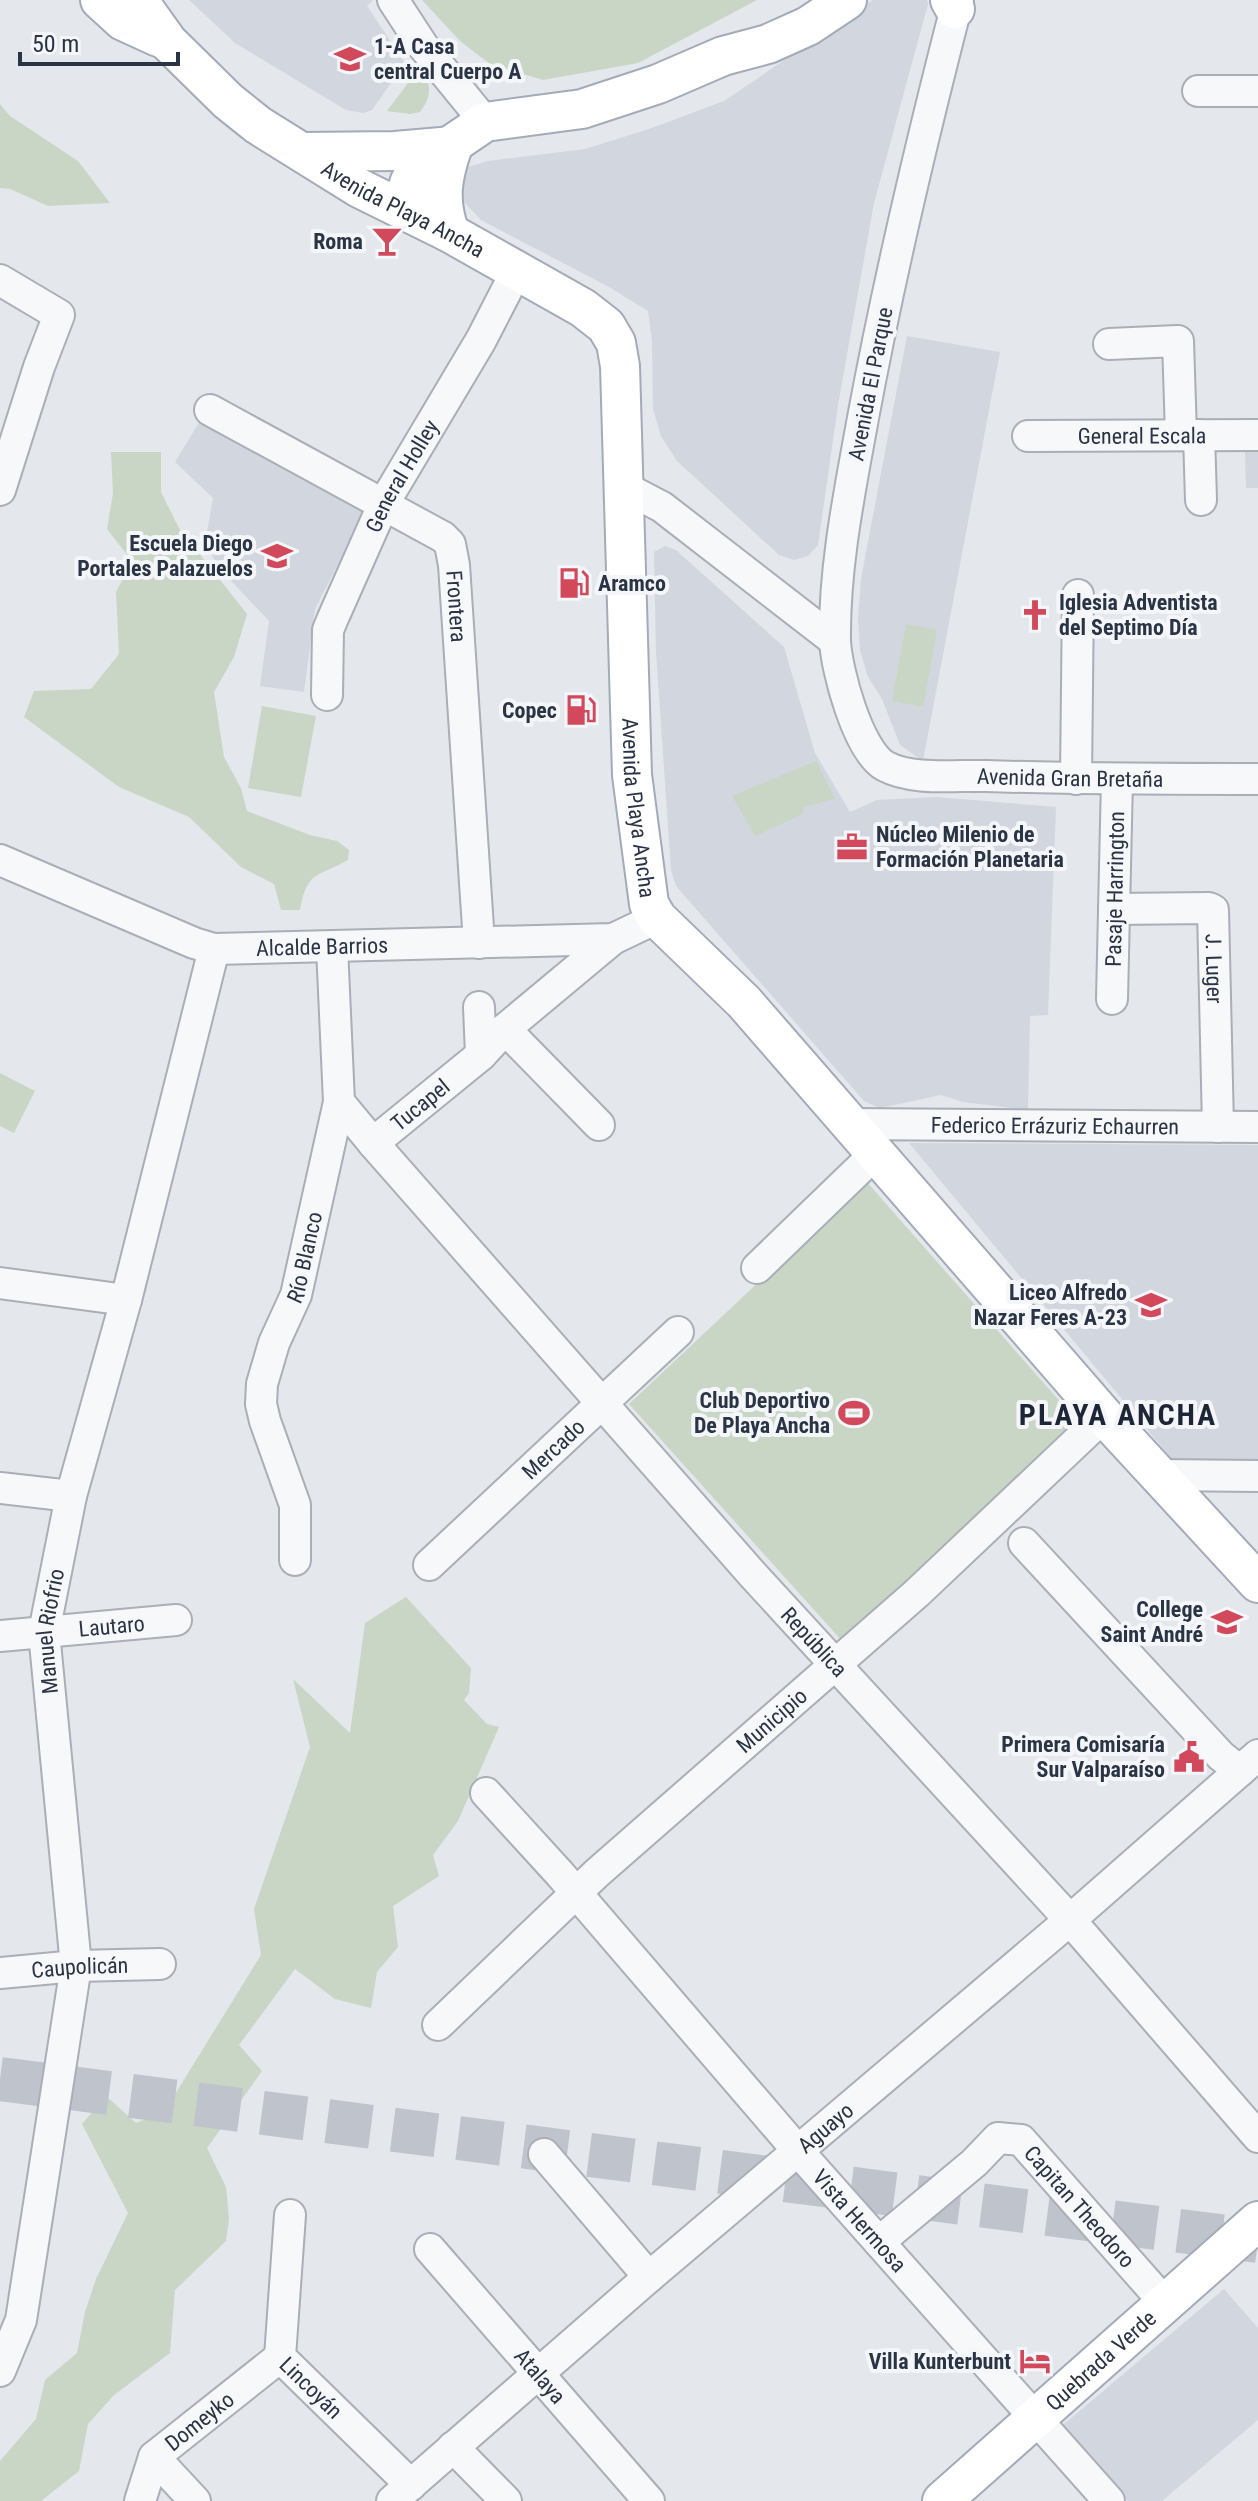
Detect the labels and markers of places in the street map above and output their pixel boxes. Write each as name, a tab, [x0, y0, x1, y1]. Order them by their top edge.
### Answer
place label: 1-A Casa central Cuerpo A	[374, 34, 521, 84]
school or university icon: 1-A Casa central Cuerpo A	[333, 42, 367, 76]
bar icon: Roma	[370, 224, 404, 258]
place label: Roma	[313, 229, 363, 254]
place label: Escuela Diego Portales Palazuelos	[77, 531, 253, 581]
school or university icon: Escuela Diego Portales Palazuelos	[260, 539, 294, 573]
fuel station icon: Aramco	[557, 566, 591, 600]
place label: Aramco	[598, 571, 666, 596]
place label: Iglesia Adventista del Septimo Día	[1059, 590, 1218, 640]
church icon: Iglesia Adventista del Septimo Día	[1018, 598, 1052, 632]
fuel station icon: Copec	[564, 693, 598, 727]
place label: Copec	[502, 698, 557, 723]
place label: Núcleo Milenio de Formación Planetaria	[876, 822, 1064, 872]
office icon: Núcleo Milenio de Formación Planetaria	[835, 830, 869, 864]
place label: Liceo Alfredo Nazar Feres A-23	[974, 1280, 1127, 1330]
school or university icon: Liceo Alfredo Nazar Feres A-23	[1134, 1288, 1168, 1322]
place label: Club Deportivo De Playa Ancha	[694, 1388, 830, 1438]
sports icon: Club Deportivo De Playa Ancha	[837, 1396, 871, 1430]
place label: College Saint André	[1101, 1597, 1203, 1647]
school or university icon: College Saint André	[1210, 1605, 1244, 1639]
place label: Primera Comisaría Sur Valparaíso	[1001, 1732, 1165, 1782]
public building icon: Primera Comisaría Sur Valparaíso	[1172, 1740, 1206, 1774]
hotel icon: Villa Kunterbunt	[1018, 2344, 1052, 2378]
place label: Villa Kunterbunt	[869, 2349, 1011, 2374]

